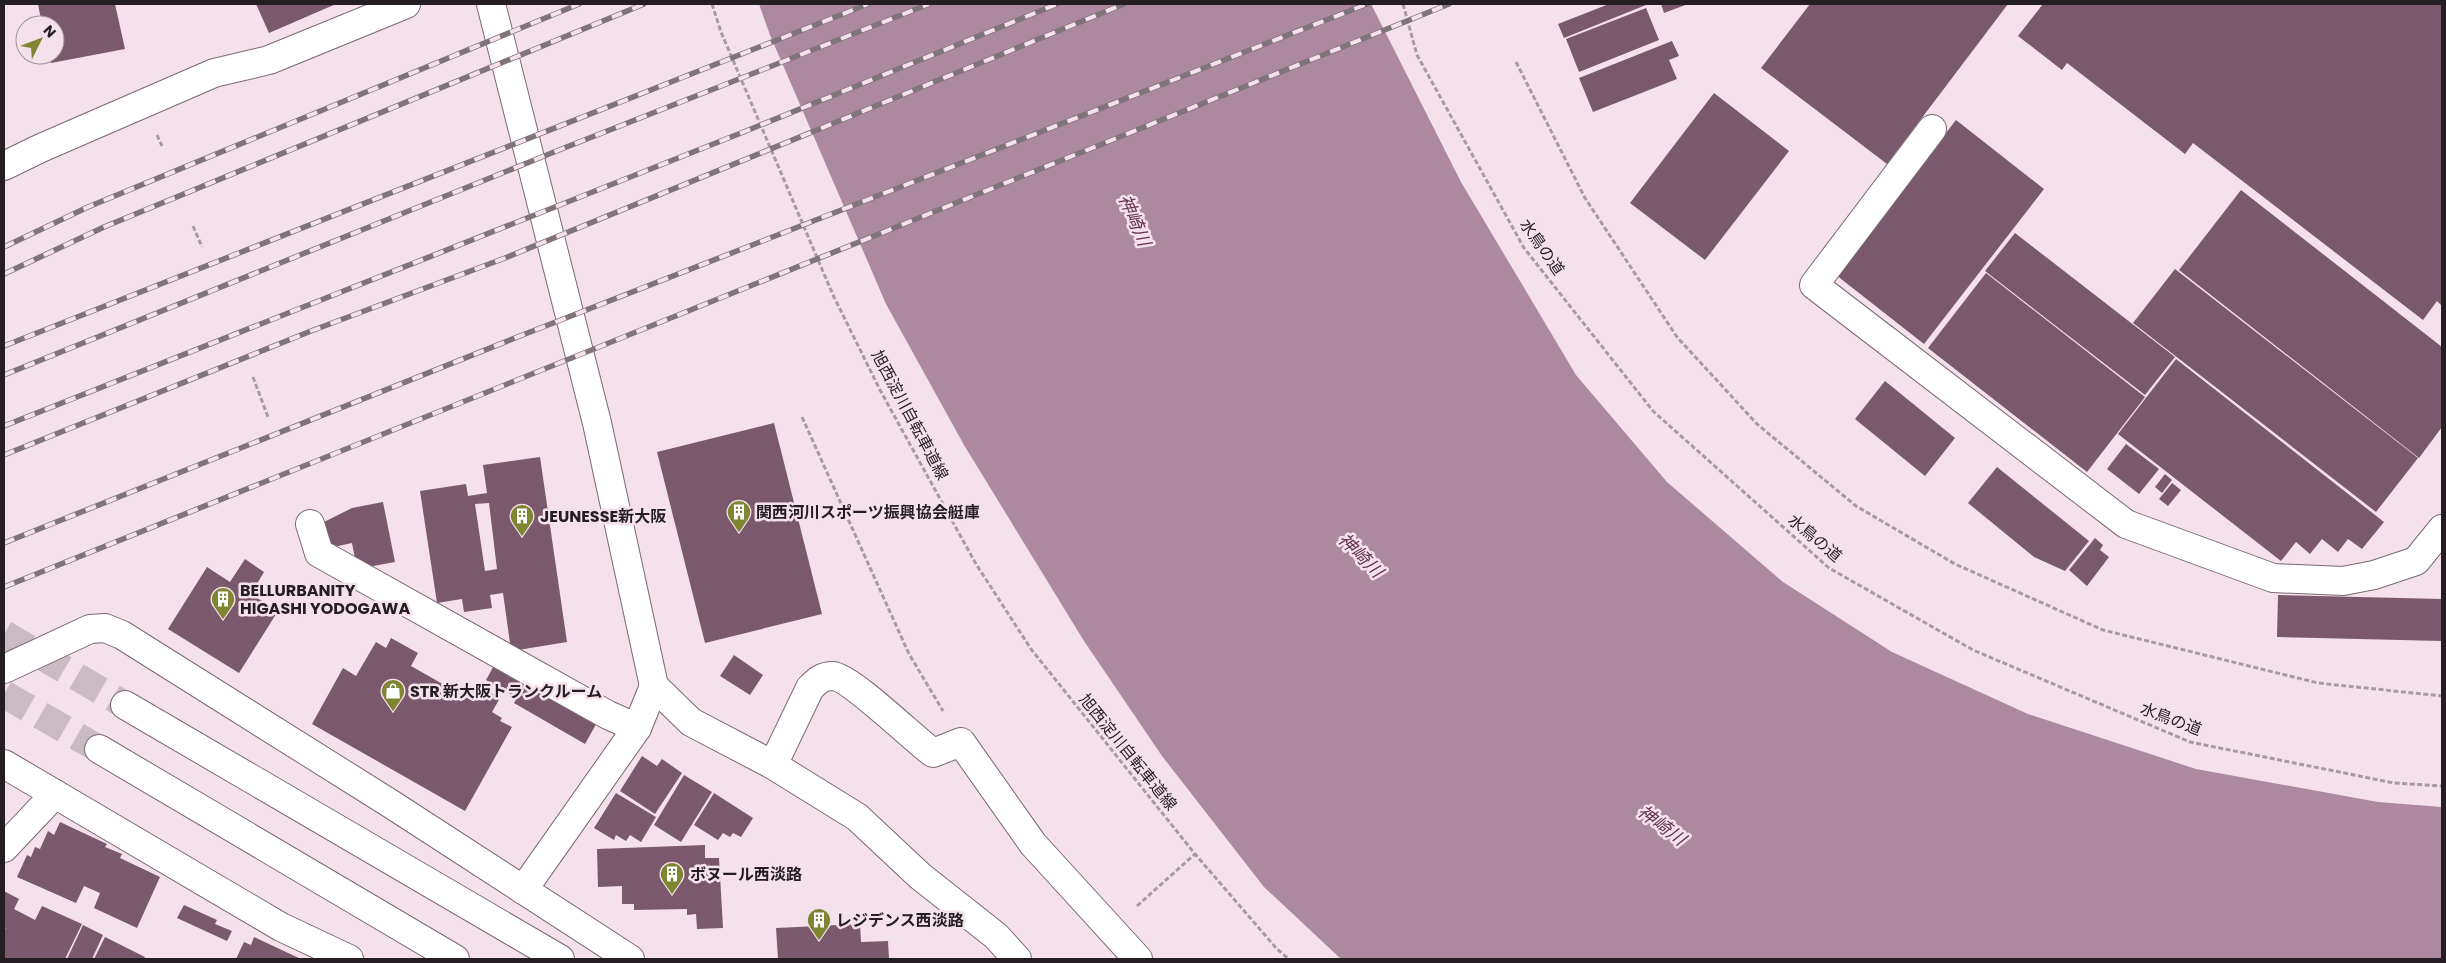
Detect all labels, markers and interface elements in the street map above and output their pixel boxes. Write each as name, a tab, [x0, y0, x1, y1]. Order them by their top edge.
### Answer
north arrow	[15, 15, 65, 65]
text: N	[39, 21, 61, 42]
water label: 神崎川	[1113, 190, 1158, 252]
street label: 水鳥の道	[1514, 214, 1570, 280]
street label: 旭西淀川自転車道線	[866, 346, 954, 484]
building icon: 関西河川スポーツ振興協会艇庫	[726, 499, 752, 533]
place label: 関西河川スポーツ振興協会艇庫	[756, 501, 980, 524]
building icon: JEUNESSE新大阪	[509, 503, 535, 537]
place label: JEUNESSE新大阪	[540, 505, 666, 528]
street label: 水鳥の道	[1783, 509, 1847, 567]
water label: 神崎川	[1333, 527, 1390, 584]
place label: BELLURBANITY HIGASHI YODOGAWA	[240, 579, 410, 620]
building icon: BELLURBANITY HIGASHI YODOGAWA	[210, 586, 236, 620]
shop icon: STR 新大阪トランクルーム	[380, 678, 406, 712]
place label: STR 新大阪トランクルーム	[410, 680, 602, 703]
street label: 旭西淀川自転車道線	[1074, 689, 1182, 815]
street label: 水鳥の道	[2137, 697, 2205, 741]
water label: 神崎川	[1633, 799, 1693, 852]
building icon: ボヌール西淡路	[659, 861, 685, 895]
place label: ボヌール西淡路	[690, 863, 802, 886]
building icon: レジデンス西淡路	[806, 907, 832, 941]
place label: レジデンス西淡路	[836, 909, 964, 932]

